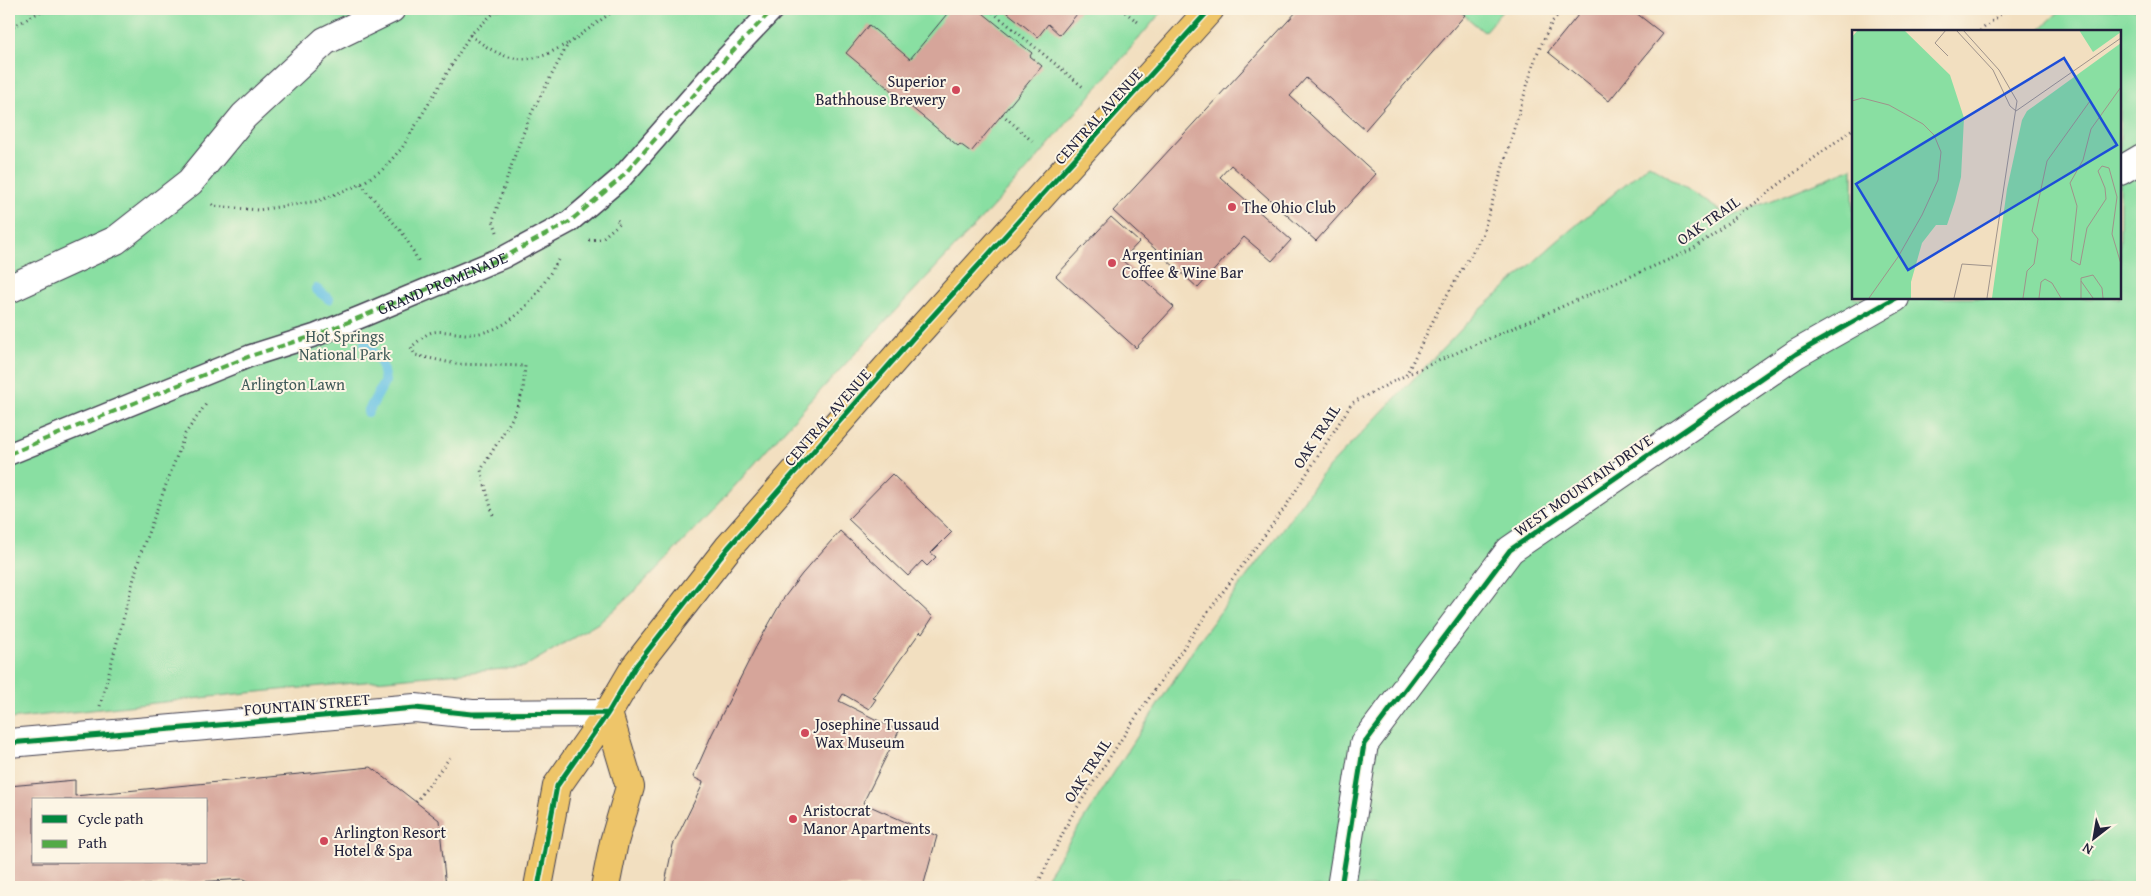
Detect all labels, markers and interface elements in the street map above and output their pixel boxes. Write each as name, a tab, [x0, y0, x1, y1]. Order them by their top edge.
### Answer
inset map	[1852, 30, 2121, 299]
street label: CENTRAL AVENUE	[1048, 62, 1148, 170]
place label: Superior Bathhouse Brewery	[816, 69, 946, 111]
marker: Superior Bathhouse Brewery	[950, 84, 962, 96]
street label: OAK TRAIL	[1671, 189, 1745, 251]
place label: The Ohio Club	[1242, 195, 1336, 219]
marker: The Ohio Club	[1226, 201, 1238, 213]
place label: Argentinian Coffee & Wine Bar	[1122, 242, 1244, 284]
street label: GRAND PROMENADE	[374, 245, 511, 321]
marker: Argentinian Coffee & Wine Bar	[1106, 257, 1118, 269]
park label: Hot Springs National Park	[299, 324, 392, 366]
street label: CENTRAL AVENUE	[778, 363, 876, 471]
park label: Arlington Lawn	[241, 372, 345, 396]
street label: OAK TRAIL	[1286, 399, 1346, 473]
street label: WEST MOUNTAIN DRIVE	[1509, 428, 1657, 542]
street label: FOUNTAIN STREET	[243, 687, 371, 721]
place label: Josephine Tussaud Wax Museum	[813, 712, 940, 754]
marker: Josephine Tussaud Wax Museum	[799, 727, 811, 739]
street label: OAK TRAIL	[1057, 733, 1117, 807]
legend	[32, 798, 208, 864]
place label: Aristocrat Manor Apartments	[803, 798, 931, 840]
text: Cycle path	[78, 808, 144, 829]
marker: Aristocrat Manor Apartments	[787, 813, 799, 825]
north arrow	[2068, 814, 2118, 864]
place label: Arlington Resort Hotel & Spa	[334, 820, 446, 862]
text: Path	[78, 832, 107, 853]
marker: Arlington Resort Hotel & Spa	[318, 835, 330, 847]
text: N	[2078, 838, 2096, 860]

